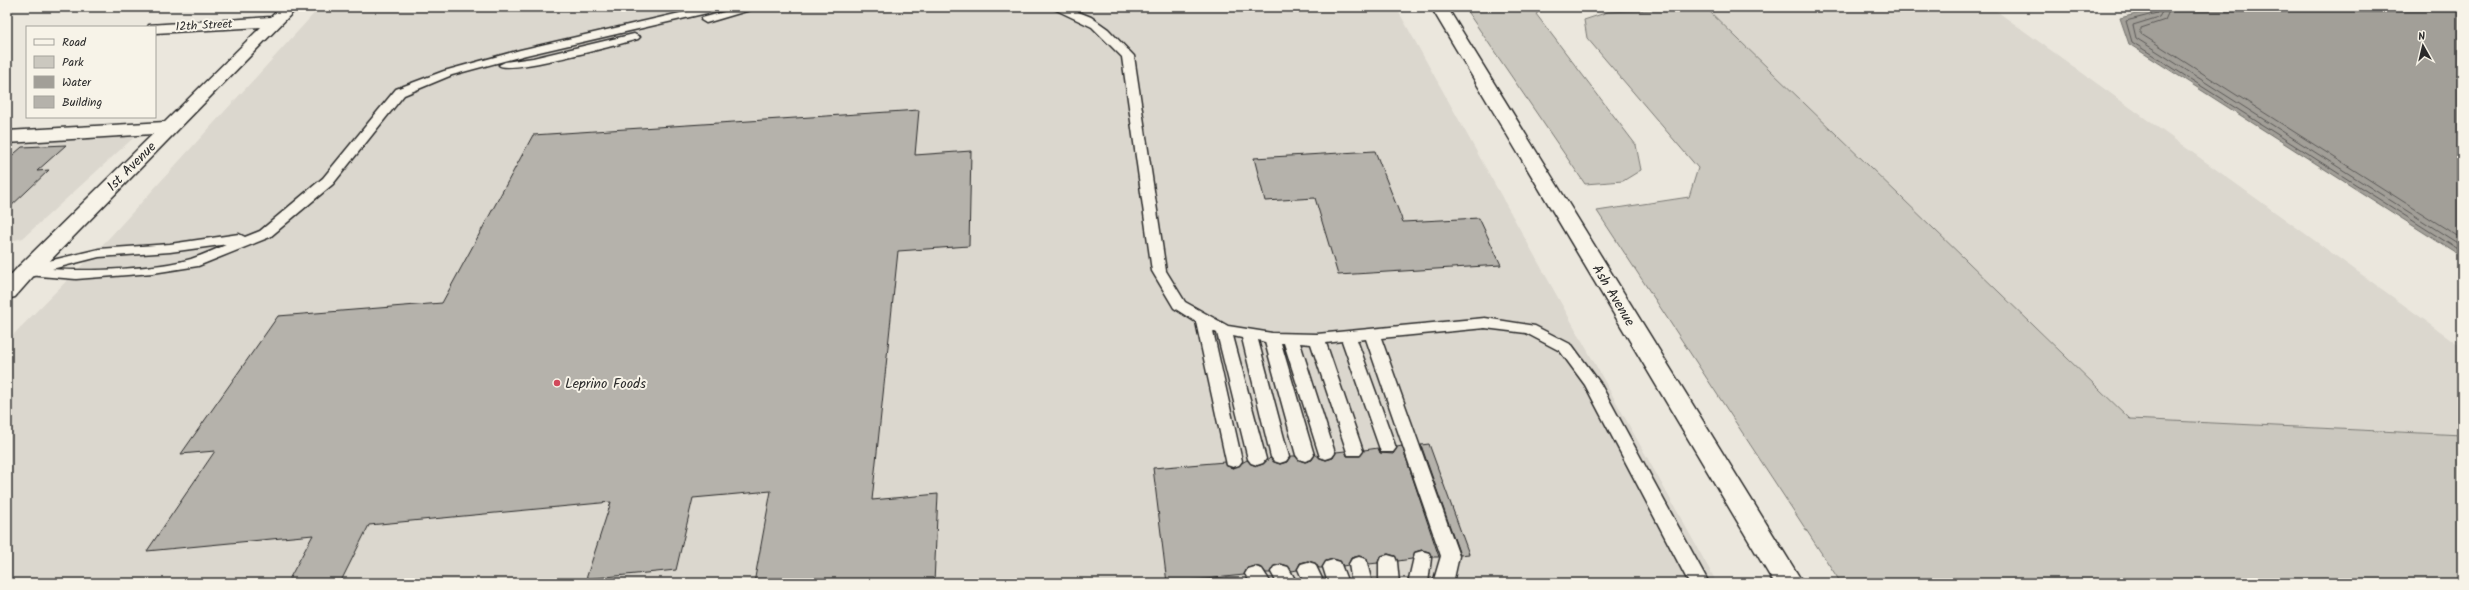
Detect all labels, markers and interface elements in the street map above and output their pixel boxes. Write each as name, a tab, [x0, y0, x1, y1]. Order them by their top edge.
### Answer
street label: 12th Street	[175, 15, 233, 36]
legend	[26, 26, 156, 118]
north arrow	[2403, 26, 2443, 66]
text: N	[2417, 28, 2426, 46]
text: Road	[62, 33, 87, 52]
text: Park	[62, 53, 84, 72]
text: Water	[62, 73, 92, 92]
text: Building	[62, 93, 102, 112]
street label: 1st Avenue	[102, 136, 162, 197]
street label: Ash Avenue	[1586, 260, 1641, 331]
place label: Leprino Foods	[565, 373, 646, 395]
marker: Leprino Foods	[552, 378, 562, 388]

